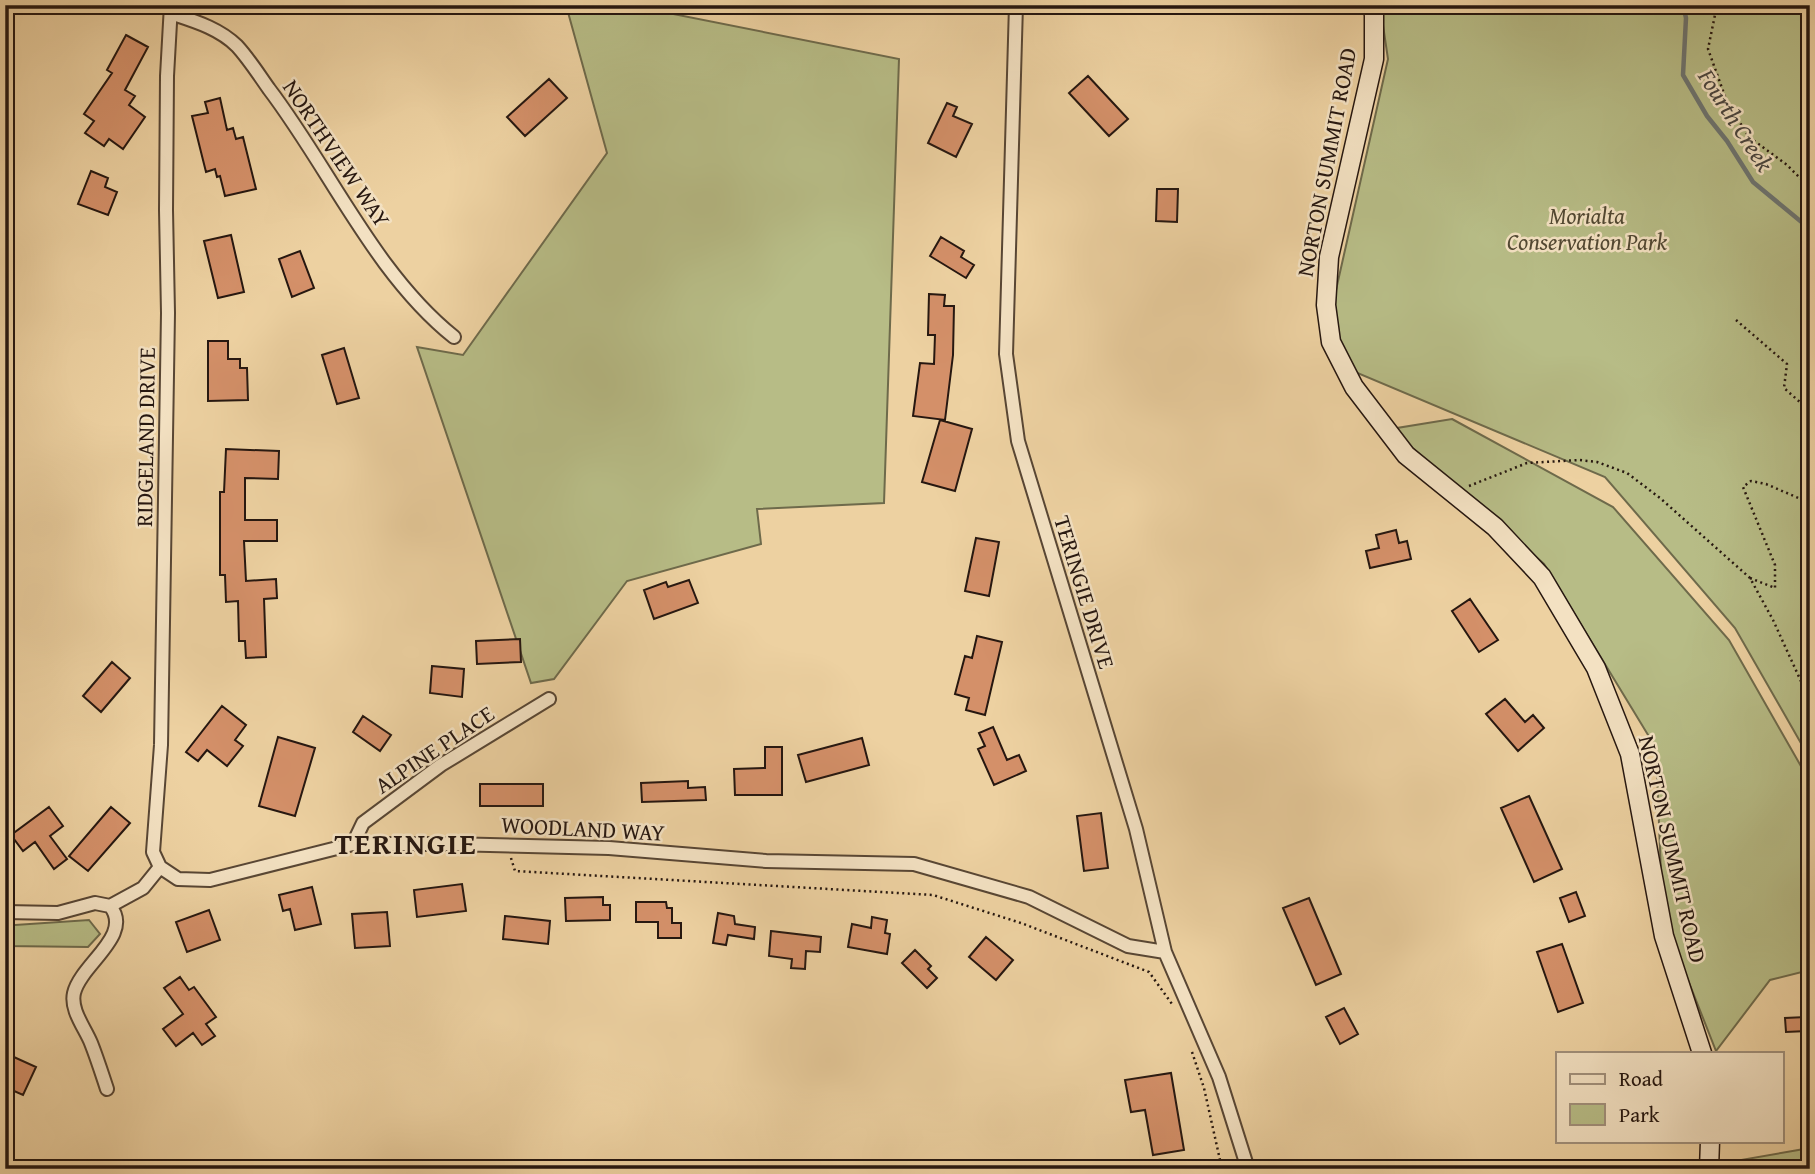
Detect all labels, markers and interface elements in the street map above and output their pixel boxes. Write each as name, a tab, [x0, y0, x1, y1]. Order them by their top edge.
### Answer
street label: NORTON SUMMIT ROAD	[1288, 45, 1364, 279]
water label: Fourth Creek	[1689, 61, 1782, 178]
street label: NORTHVIEW WAY	[275, 73, 399, 234]
park label: Morialta Conservation Park	[1507, 199, 1667, 258]
street label: RIDGELAND DRIVE	[127, 347, 163, 527]
street label: TERINGIE DRIVE	[1046, 512, 1124, 672]
street label: ALPINE PLACE	[368, 697, 500, 801]
street label: NORTON SUMMIT ROAD	[1631, 732, 1715, 966]
street label: WOODLAND WAY	[500, 807, 666, 849]
district label: TERINGIE	[335, 821, 477, 865]
legend	[1556, 1052, 1784, 1142]
text: Road	[1619, 1063, 1664, 1094]
text: Park	[1619, 1099, 1660, 1130]

